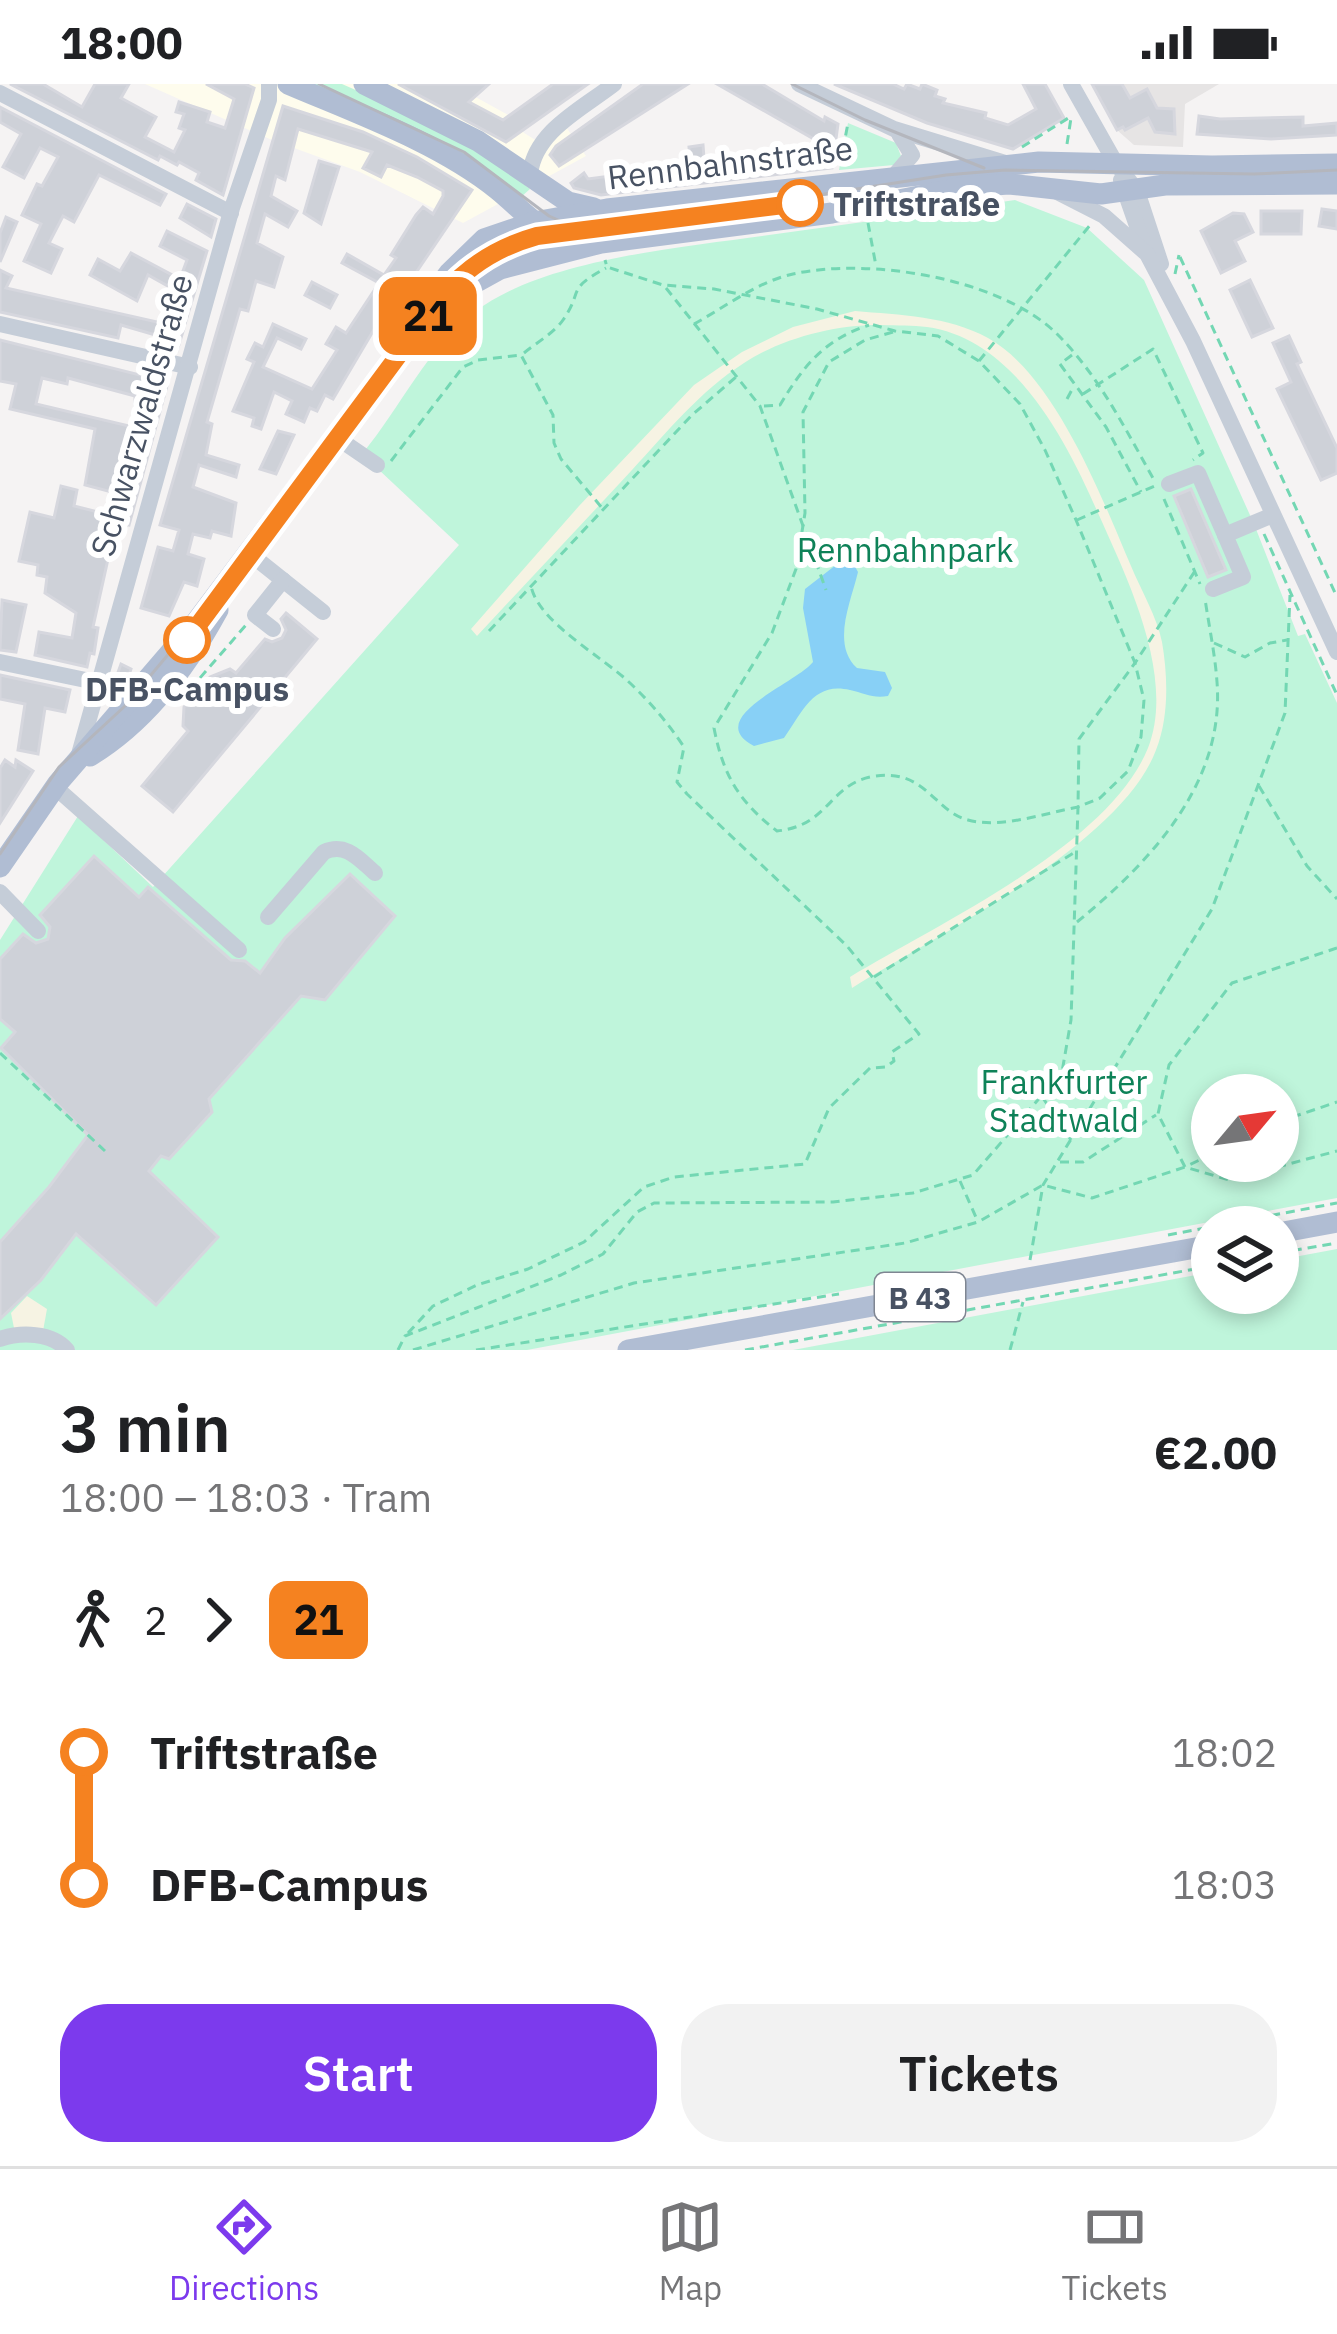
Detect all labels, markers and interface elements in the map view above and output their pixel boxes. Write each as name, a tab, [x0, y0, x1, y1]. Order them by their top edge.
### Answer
text: 18:00	[60, 13, 183, 71]
street label: Rennbahnstraße	[605, 126, 855, 198]
marker: Triftstraße	[778, 181, 822, 225]
place label: Triftstraße	[833, 182, 1000, 225]
street label: Schwarzwaldstraße	[80, 269, 202, 561]
line badge: 21	[374, 277, 482, 355]
text: 21	[403, 288, 453, 343]
park label: Rennbahnpark	[797, 528, 1013, 571]
marker: DFB-Campus	[165, 618, 209, 662]
place label: DFB-Campus	[85, 667, 289, 710]
park label: Frankfurter Stadtwald	[981, 1060, 1147, 1141]
north arrow	[1191, 1074, 1299, 1182]
map controls	[1191, 1074, 1299, 1314]
button: layers	[1191, 1206, 1299, 1314]
road number: B 43	[875, 1273, 965, 1321]
text: 3 min	[60, 1384, 231, 1470]
text: €2.00	[1154, 1423, 1277, 1481]
text: 18:00 – 18:03 · Tram	[60, 1472, 432, 1523]
icon: walk	[60, 1587, 126, 1653]
icon: forward	[185, 1587, 251, 1653]
text: 21	[293, 1592, 344, 1647]
text: 2	[144, 1595, 167, 1646]
text: Triftstraße	[150, 1723, 378, 1781]
text: 18:02	[1172, 1727, 1277, 1778]
text: DFB-Campus	[150, 1855, 429, 1913]
text: 18:03	[1172, 1859, 1277, 1910]
button: Start	[60, 2004, 657, 2142]
button: Tickets	[681, 2004, 1277, 2142]
tab: Directions	[169, 2194, 319, 2309]
tab: Map	[657, 2194, 723, 2309]
tab: Tickets	[1062, 2194, 1168, 2309]

